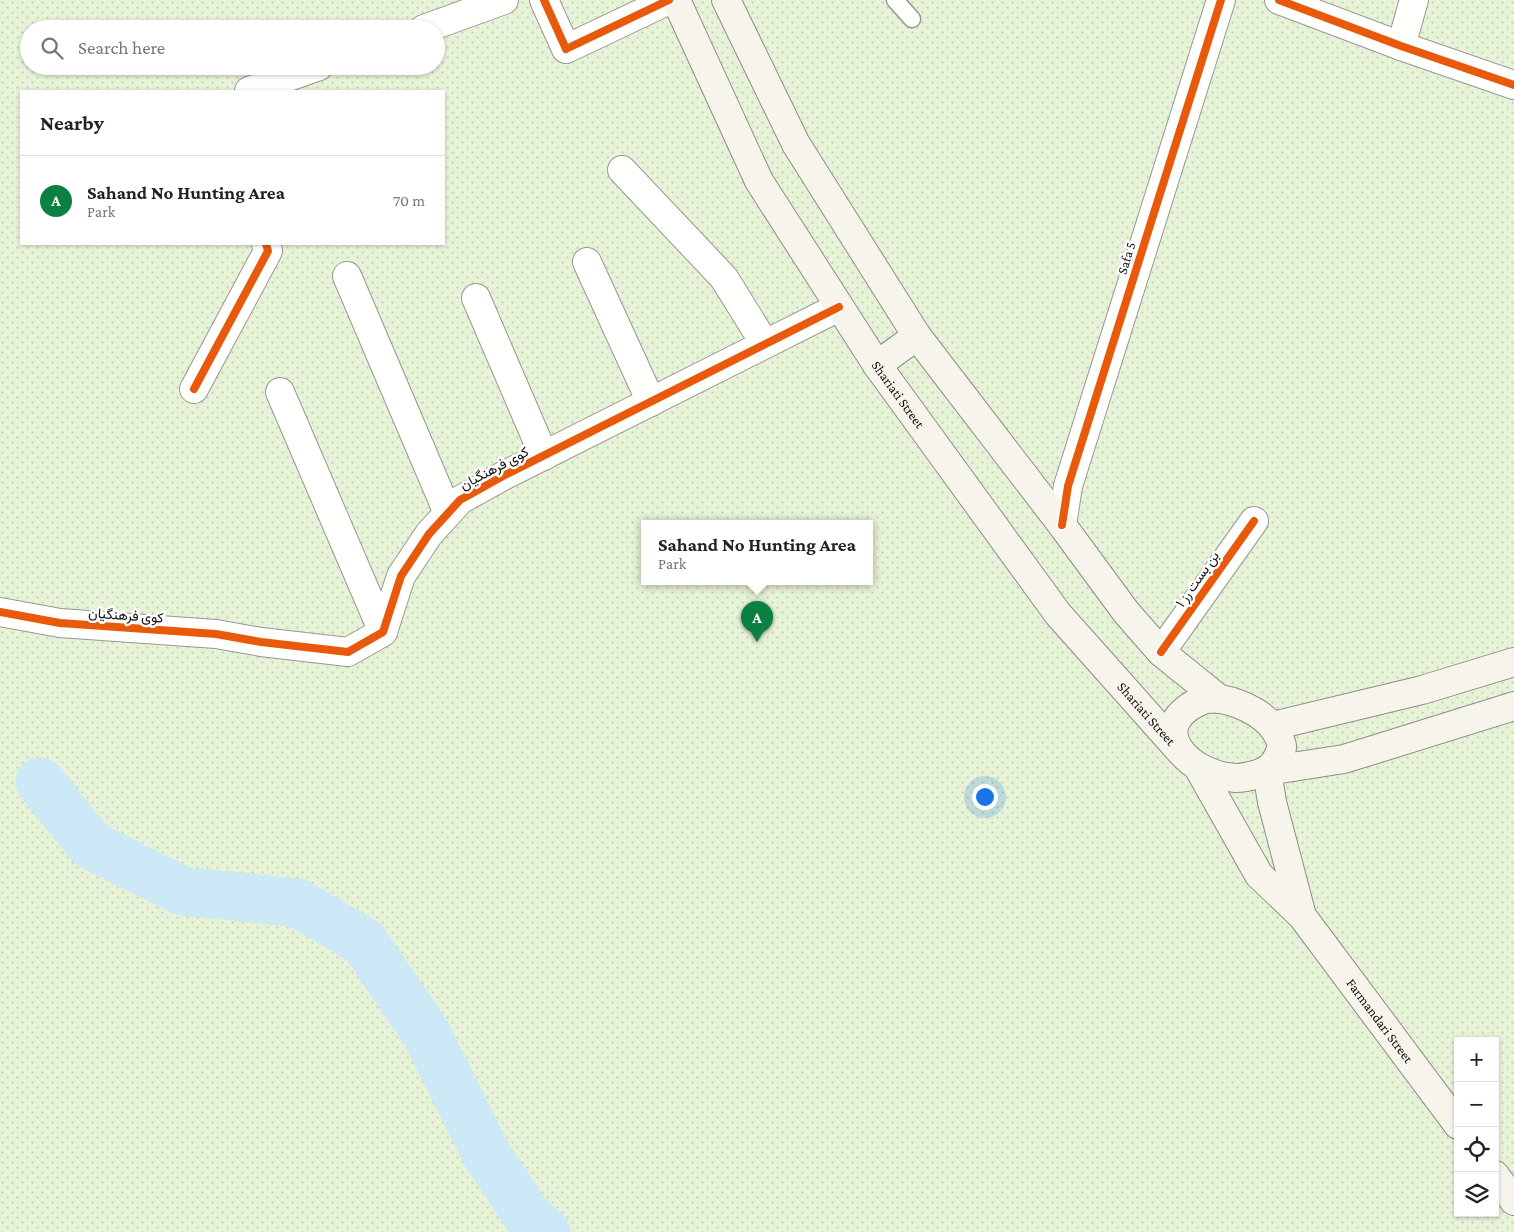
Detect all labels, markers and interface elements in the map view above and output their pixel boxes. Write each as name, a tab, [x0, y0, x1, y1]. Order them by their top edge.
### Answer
search box	[20, 20, 445, 75]
icon: search	[38, 34, 66, 62]
text: Search here	[78, 37, 165, 58]
text: Nearby	[40, 111, 104, 135]
text: Sahand No Hunting Area	[87, 182, 285, 203]
text: A	[51, 192, 61, 209]
text: 70 m	[393, 192, 425, 209]
text: Park	[87, 203, 115, 220]
street label: Safa 5	[1114, 240, 1138, 276]
street label: Shariati Street	[868, 358, 928, 432]
street label: کوی فرهنگیان	[457, 443, 532, 494]
popup	[641, 520, 873, 585]
text: Sahand No Hunting Area	[658, 534, 856, 555]
street label: بن بست رز ۱	[1172, 548, 1223, 611]
text: Park	[658, 555, 686, 572]
pin: A	[741, 601, 773, 642]
street label: کوی فرهنگیان	[88, 604, 164, 627]
street label: Shariati Street	[1114, 679, 1179, 749]
your location	[972, 784, 998, 810]
street label: Farmandari Street	[1343, 975, 1417, 1066]
map controls	[1454, 1037, 1499, 1217]
button: +	[1454, 1037, 1499, 1082]
button: −	[1454, 1082, 1499, 1127]
button: locate	[1454, 1127, 1499, 1172]
button: layers	[1454, 1172, 1499, 1217]

